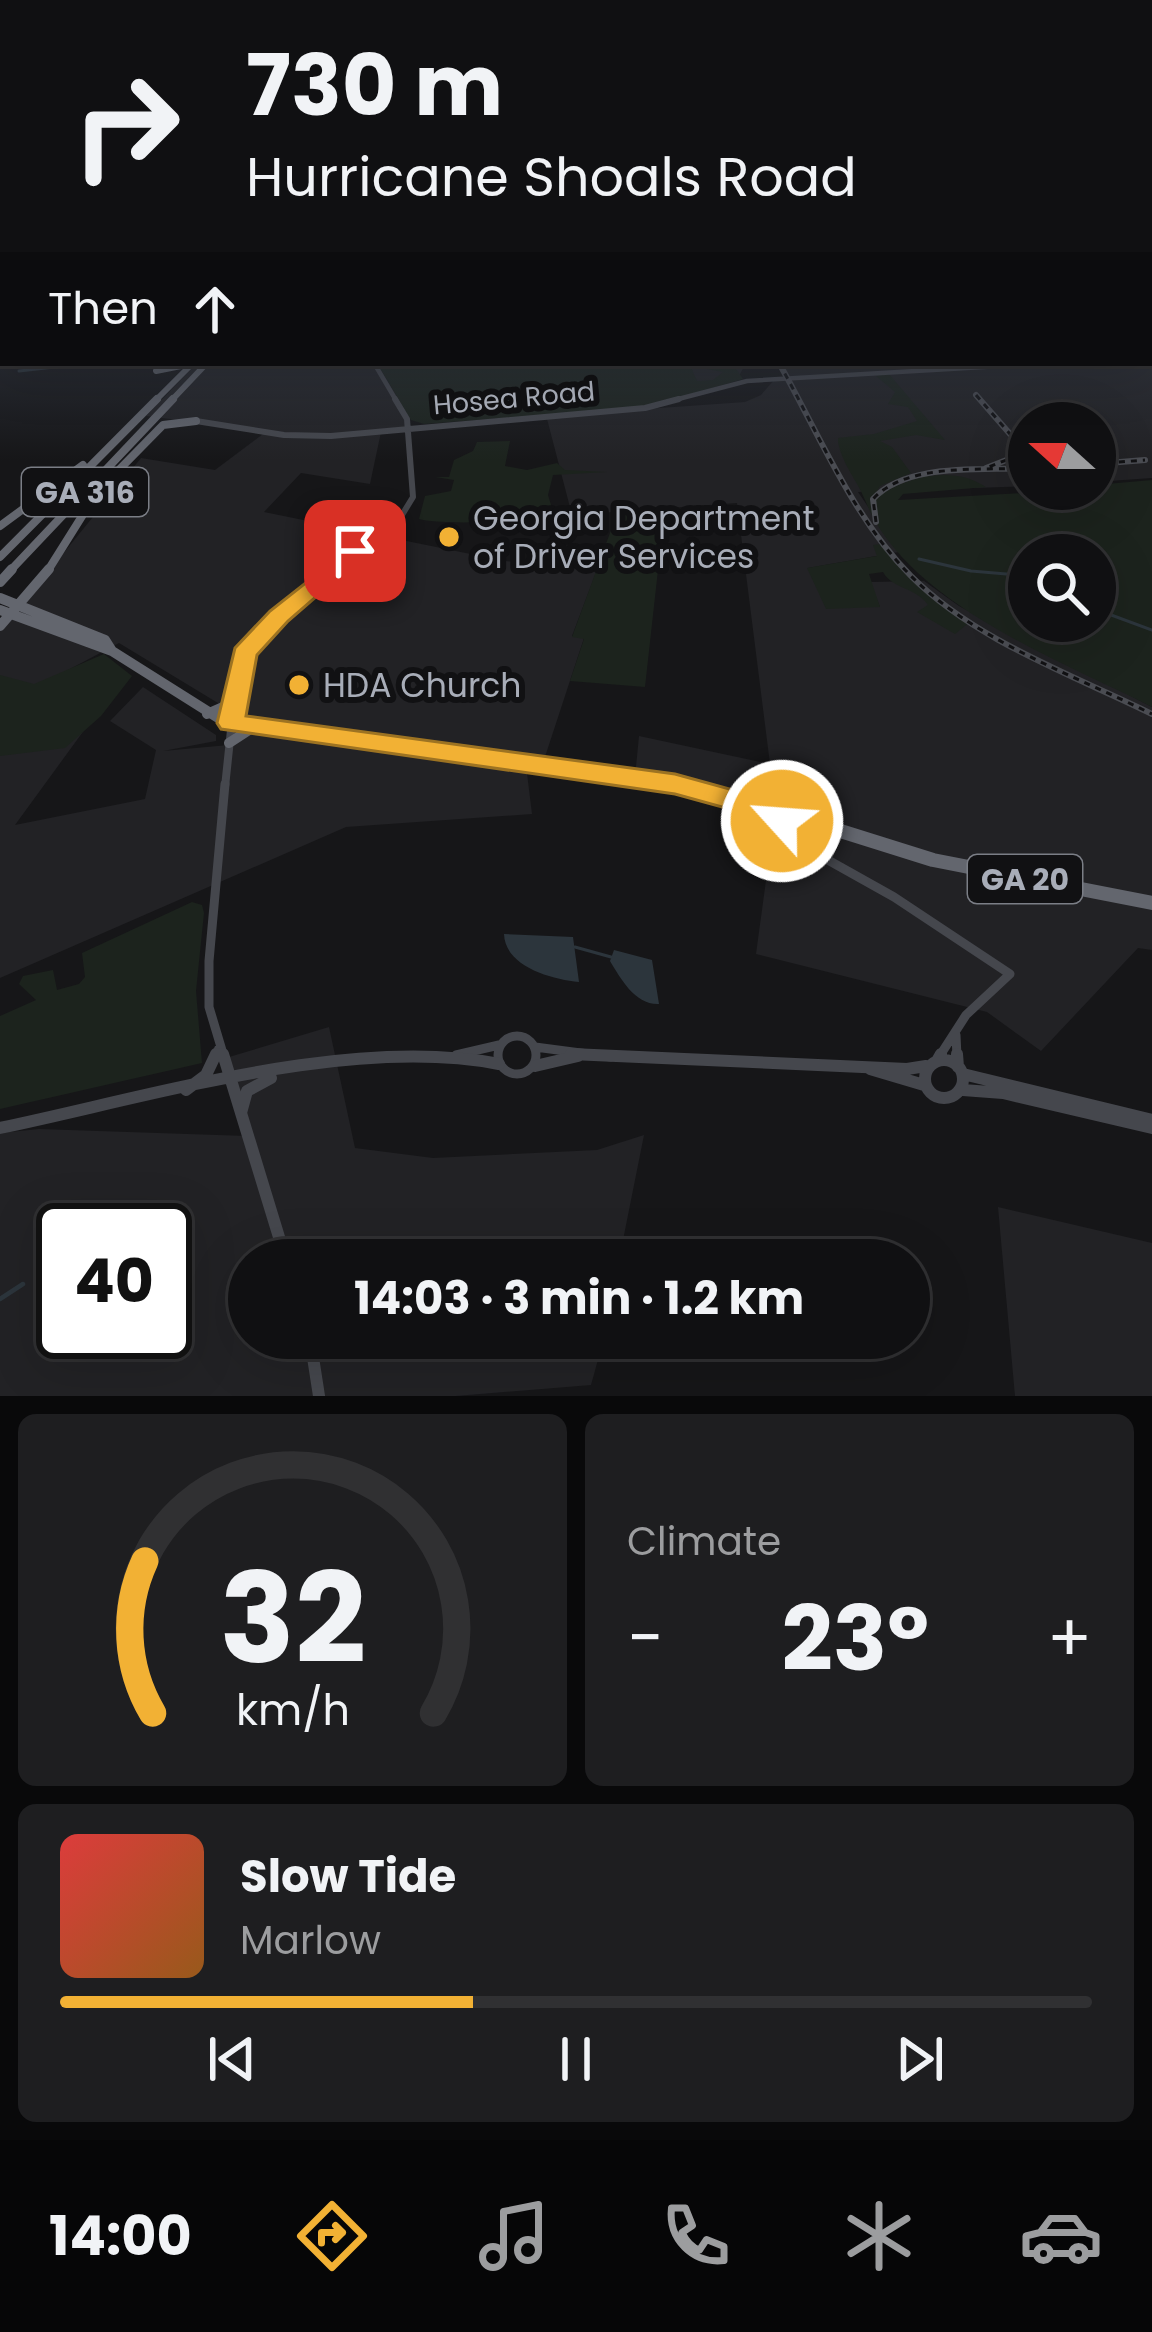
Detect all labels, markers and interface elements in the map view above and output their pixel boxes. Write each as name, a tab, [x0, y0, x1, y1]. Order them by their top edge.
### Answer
text: 730 m	[246, 27, 503, 144]
icon: right	[48, 48, 204, 204]
text: Hurricane Shoals Road	[246, 139, 857, 215]
icon: ahead	[182, 276, 248, 342]
text: Then	[48, 277, 158, 340]
street label: Hosea Road	[431, 372, 597, 424]
north arrow	[1008, 402, 1116, 510]
map controls	[1008, 402, 1116, 642]
road number: GA 316	[22, 468, 148, 516]
place label: Georgia Department of Driver Services	[473, 495, 814, 580]
pin	[304, 500, 406, 602]
icon: arrive	[322, 518, 388, 584]
marker: Georgia Department of Driver Services	[436, 524, 462, 550]
button: search	[1008, 534, 1116, 642]
place label: HDA Church	[323, 662, 521, 709]
marker: HDA Church	[286, 672, 312, 698]
position arrow	[719, 758, 845, 884]
road number: GA 20	[968, 855, 1082, 903]
speed limit sign: 40	[36, 1203, 192, 1359]
text: 14:03 · 3 min · 1.2 km	[354, 1267, 804, 1330]
text: Climate	[627, 1514, 781, 1569]
text: 32	[219, 1531, 366, 1706]
text: 23°	[781, 1575, 929, 1702]
text: −	[627, 1592, 663, 1684]
text: +	[1047, 1592, 1092, 1684]
text: km/h	[235, 1680, 350, 1740]
text: Slow Tide	[240, 1845, 456, 1908]
text: Marlow	[240, 1913, 381, 1968]
icon: previous	[199, 2026, 265, 2092]
icon: pause	[543, 2026, 609, 2092]
icon: next	[887, 2026, 953, 2092]
icon: directions	[290, 2194, 374, 2278]
icon: music	[472, 2194, 556, 2278]
icon: phone	[654, 2194, 738, 2278]
icon: climate	[837, 2194, 921, 2278]
icon: car	[1019, 2194, 1103, 2278]
text: 14:00	[49, 2198, 192, 2274]

